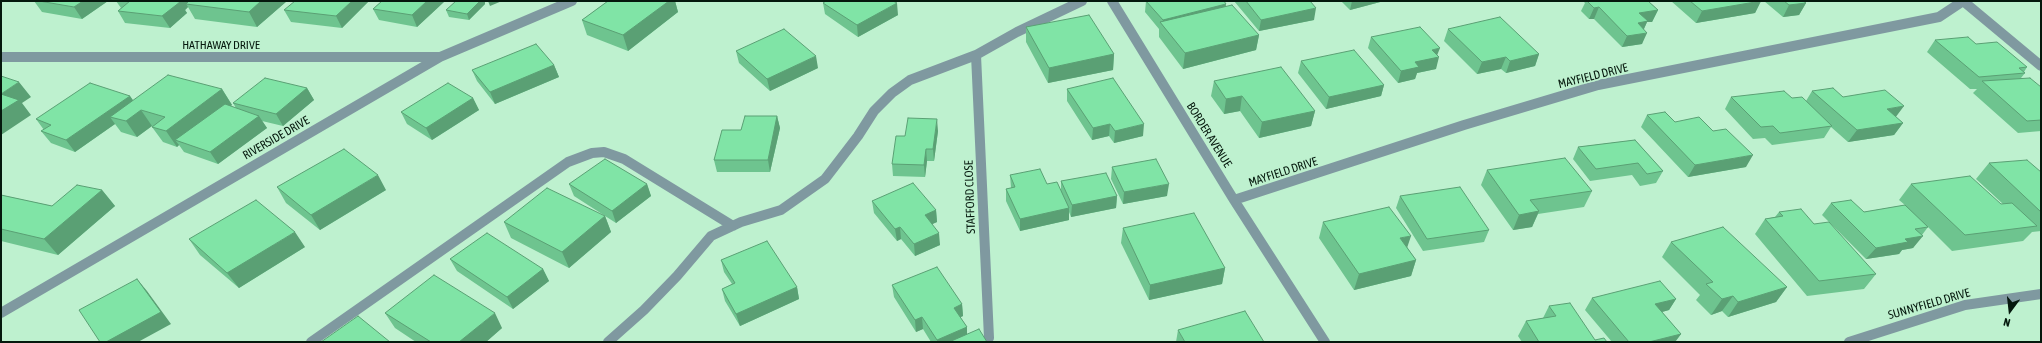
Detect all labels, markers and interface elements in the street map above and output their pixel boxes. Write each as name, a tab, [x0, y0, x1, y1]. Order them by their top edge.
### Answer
street label: HATHAWAY DRIVE	[182, 38, 260, 52]
street label: MAYFIELD DRIVE	[1557, 60, 1629, 92]
street label: BORDER AVENUE	[1183, 100, 1235, 170]
street label: RIVERSIDE DRIVE	[240, 113, 312, 163]
street label: MAYFIELD DRIVE	[1247, 154, 1319, 190]
street label: STAFFORD CLOSE	[962, 160, 978, 234]
street label: SUNNYFIELD DRIVE	[1886, 285, 1972, 323]
north arrow	[1990, 291, 2030, 331]
text: N	[2002, 316, 2012, 329]

